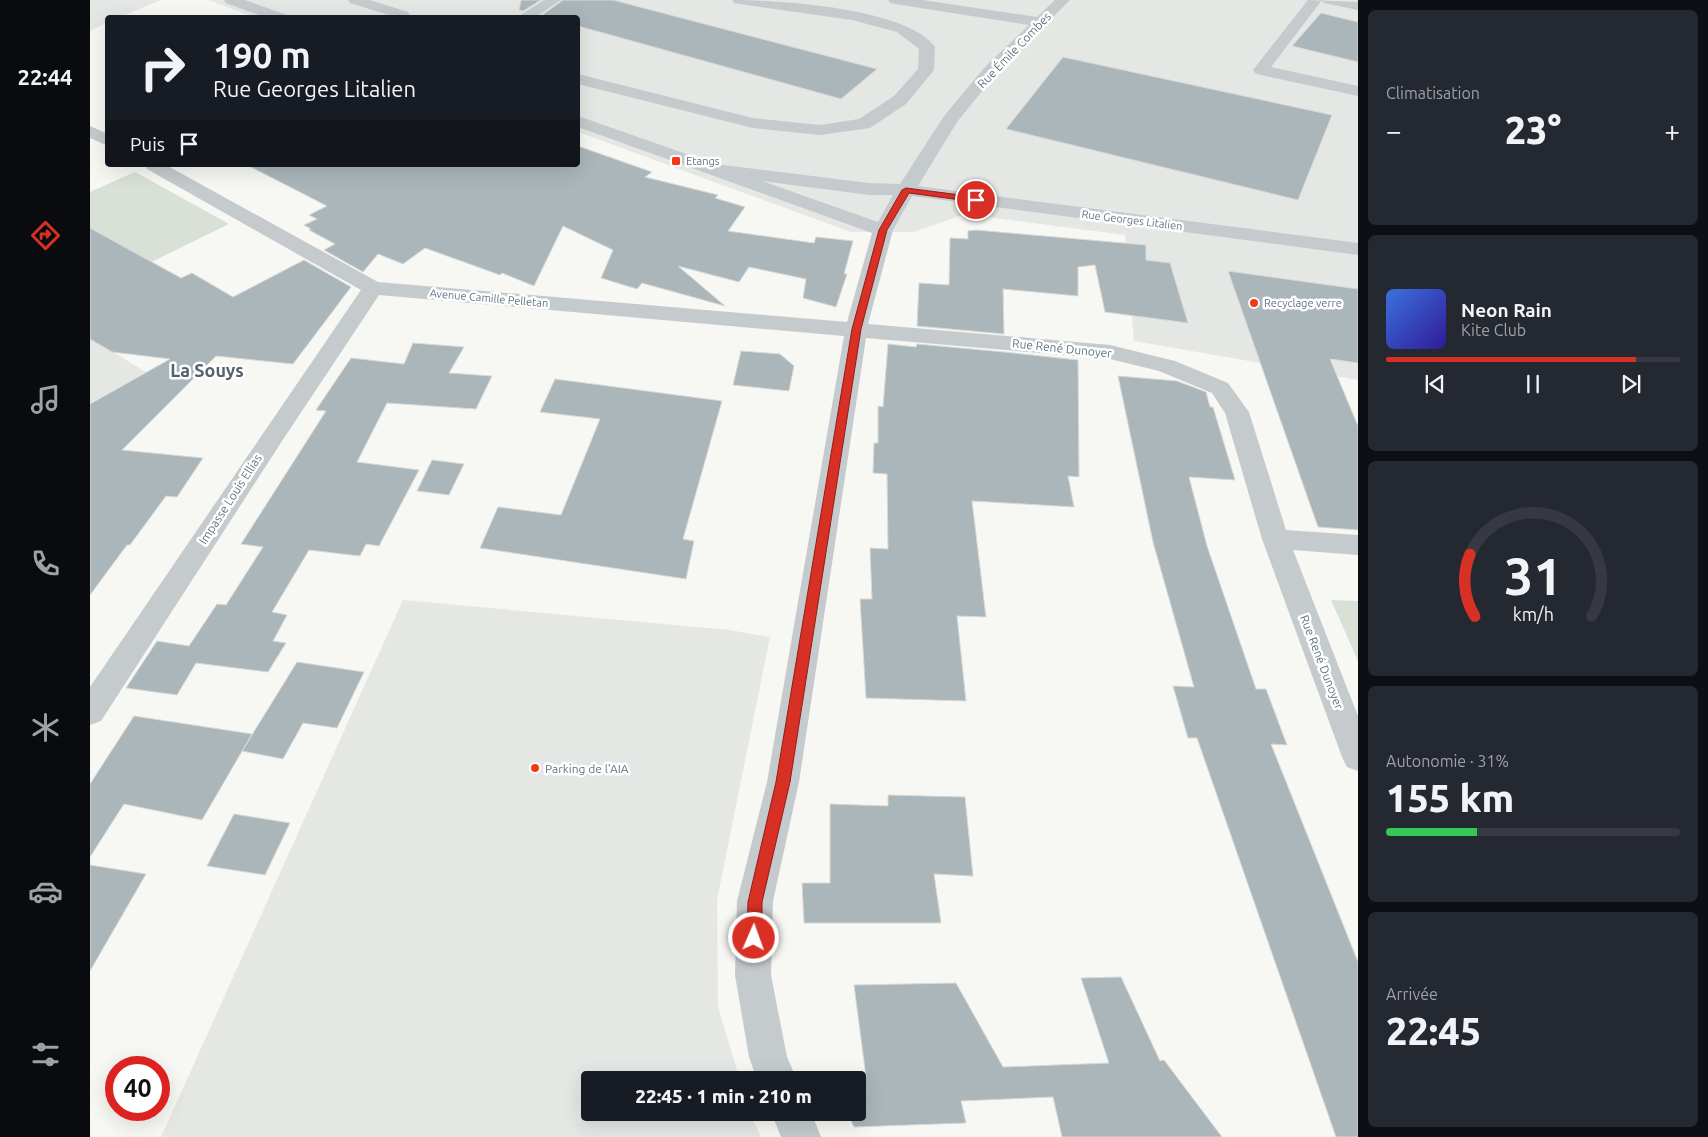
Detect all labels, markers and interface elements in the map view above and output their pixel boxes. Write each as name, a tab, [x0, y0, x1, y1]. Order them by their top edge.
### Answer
street label: Rue Émile Combes	[975, 10, 1053, 90]
icon: right	[130, 35, 195, 100]
text: 190 m	[213, 35, 311, 75]
text: 22:44	[17, 64, 73, 89]
text: Rue Georges Litalien	[213, 76, 416, 101]
text: Climatisation	[1386, 84, 1480, 102]
text: 23°	[1505, 109, 1561, 151]
text: −	[1386, 115, 1402, 146]
text: +	[1664, 115, 1680, 146]
icon: arrive	[175, 130, 203, 158]
text: Puis	[130, 133, 165, 155]
marker: Etangs	[670, 155, 682, 167]
place label: Etangs	[686, 155, 720, 167]
pin	[955, 179, 997, 221]
icon: arrive	[962, 186, 990, 214]
street label: Rue Georges Litalien	[1081, 208, 1183, 232]
icon: directions	[28, 218, 63, 253]
street label: Avenue Camille Pelletan	[429, 287, 549, 309]
marker: Recyclage verre	[1248, 297, 1260, 309]
place label: Recyclage verre	[1264, 297, 1342, 309]
text: Neon Rain	[1461, 299, 1552, 321]
text: Kite Club	[1461, 321, 1526, 339]
street label: Rue René Dunoyer	[1012, 336, 1113, 360]
district label: La Souys	[170, 360, 244, 380]
icon: previous	[1421, 370, 1449, 398]
icon: pause	[1519, 370, 1547, 398]
icon: next	[1617, 370, 1645, 398]
icon: music	[28, 382, 63, 417]
street label: Impasse Louis Ellias	[196, 452, 264, 546]
icon: phone	[28, 546, 63, 581]
text: 31	[1504, 547, 1562, 605]
text: km/h	[1512, 604, 1554, 624]
street label: Rue René Dunoyer	[1298, 613, 1346, 711]
icon: climate	[28, 710, 63, 745]
text: Autonomie · 31%	[1386, 752, 1509, 770]
marker: Parking de l'AIA	[529, 762, 541, 774]
place label: Parking de l'AIA	[545, 762, 629, 775]
text: 155 km	[1386, 777, 1514, 819]
icon: car	[28, 874, 63, 909]
position arrow	[727, 911, 779, 963]
text: Arrivée	[1386, 985, 1438, 1003]
text: 22:45	[1386, 1010, 1481, 1052]
icon: filters	[28, 1037, 63, 1072]
speed limit sign: 40	[105, 1056, 170, 1121]
text: 22:45 · 1 min · 210 m	[635, 1085, 812, 1107]

